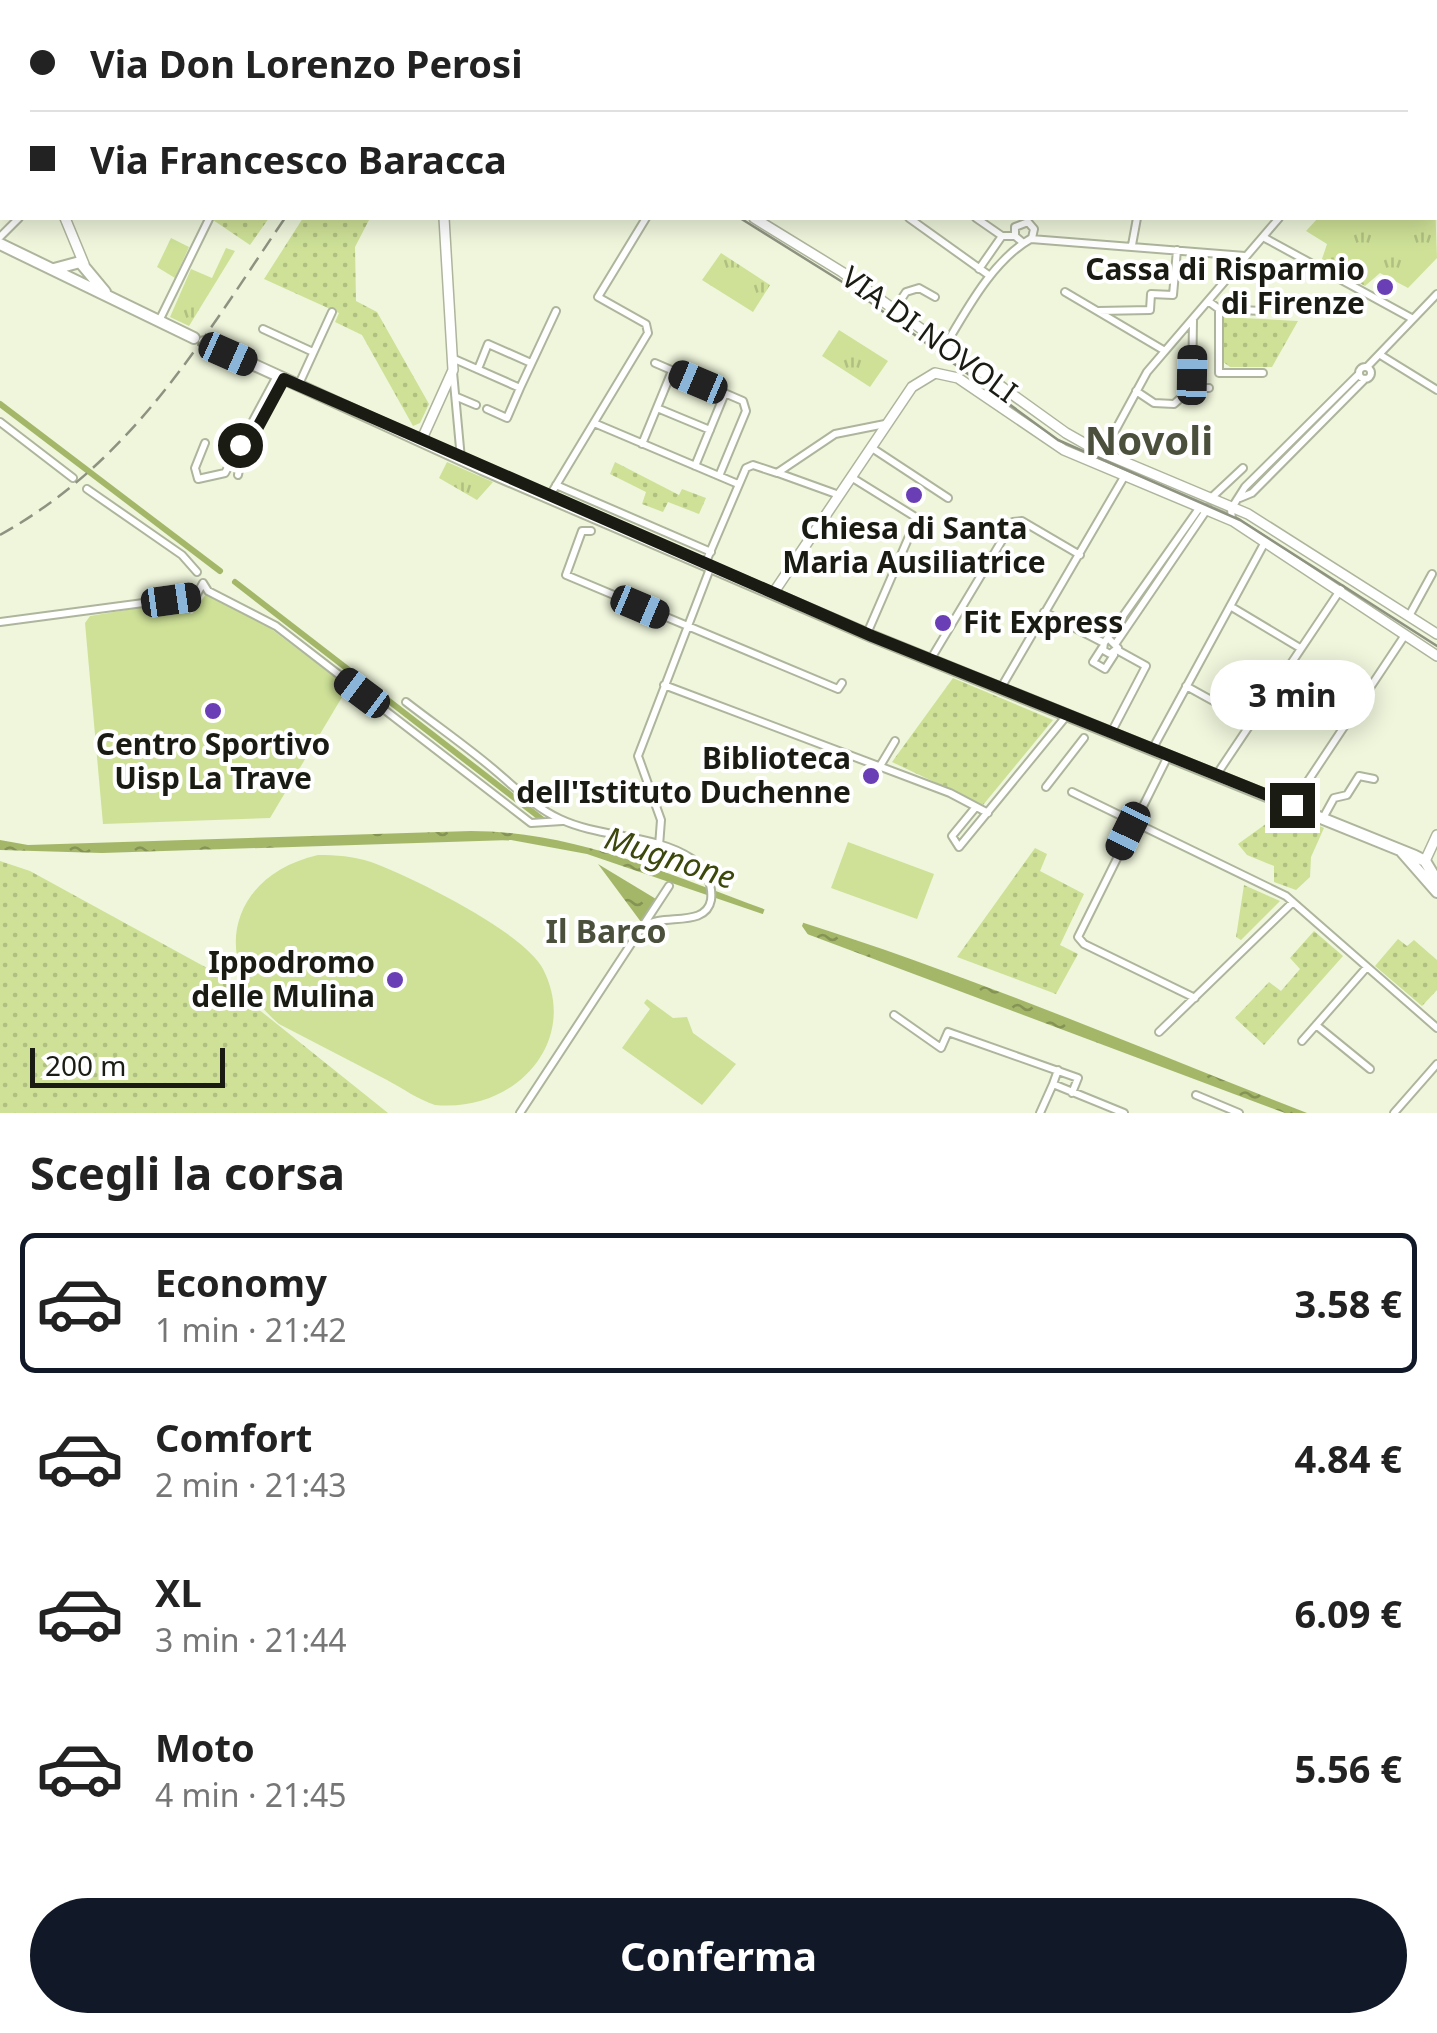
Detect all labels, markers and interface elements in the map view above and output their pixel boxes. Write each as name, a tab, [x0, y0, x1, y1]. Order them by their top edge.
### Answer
text: Via Don Lorenzo Perosi	[90, 37, 523, 89]
text: Via Francesco Baracca	[90, 133, 507, 185]
place label: Cassa di Risparmio di Firenze	[1085, 248, 1365, 323]
street label: VIA DI NOVOLI	[834, 256, 1026, 411]
marker: Cassa di Risparmio di Firenze	[1374, 276, 1396, 298]
car	[194, 328, 262, 380]
car	[1176, 345, 1208, 405]
car	[665, 356, 731, 408]
district label: Novoli	[1085, 412, 1213, 467]
route start	[218, 423, 263, 468]
marker: Chiesa di Santa Maria Ausiliatrice	[903, 484, 925, 506]
place label: Chiesa di Santa Maria Ausiliatrice	[782, 507, 1046, 582]
car	[139, 581, 203, 619]
car	[607, 581, 673, 633]
place label: Fit Express	[963, 601, 1123, 642]
marker: Fit Express	[932, 612, 954, 634]
callout: 3 min	[1210, 660, 1374, 730]
car	[329, 663, 395, 723]
text: 3 min	[1248, 673, 1337, 716]
marker: Centro Sportivo Uisp La Trave	[202, 700, 224, 722]
place label: Centro Sportivo Uisp La Trave	[96, 723, 330, 798]
place label: Biblioteca dell'Istituto Duchenne	[516, 737, 851, 812]
marker: Biblioteca dell'Istituto Duchenne	[860, 765, 882, 787]
route end	[1270, 783, 1315, 828]
car	[1101, 797, 1155, 865]
water label: Mugnone	[600, 815, 741, 898]
district label: Il Barco	[546, 909, 666, 952]
place label: Ippodromo delle Mulina	[191, 941, 375, 1016]
marker: Ippodromo delle Mulina	[384, 969, 406, 991]
scale bar	[30, 1043, 225, 1088]
text: 200 m	[45, 1046, 127, 1084]
text: Scegli la corsa	[30, 1142, 345, 1203]
text: Economy	[155, 1256, 327, 1308]
icon: car	[35, 1258, 125, 1348]
text: 3.58 €	[1294, 1277, 1402, 1329]
text: 1 min · 21:42	[155, 1308, 347, 1351]
text: Comfort	[155, 1411, 312, 1463]
icon: car	[35, 1413, 125, 1503]
text: 4.84 €	[1294, 1432, 1402, 1484]
text: 2 min · 21:43	[155, 1463, 347, 1506]
text: XL	[155, 1566, 202, 1618]
icon: car	[35, 1568, 125, 1658]
text: 6.09 €	[1294, 1587, 1402, 1639]
text: 3 min · 21:44	[155, 1618, 347, 1661]
text: Moto	[155, 1721, 255, 1773]
icon: car	[35, 1723, 125, 1813]
text: 5.56 €	[1294, 1742, 1402, 1794]
text: 4 min · 21:45	[155, 1773, 347, 1816]
button: Conferma	[30, 1898, 1407, 2013]

